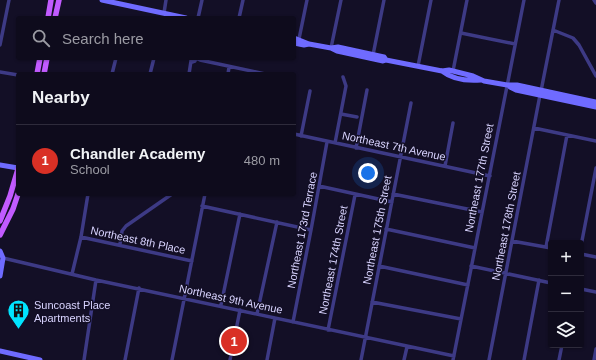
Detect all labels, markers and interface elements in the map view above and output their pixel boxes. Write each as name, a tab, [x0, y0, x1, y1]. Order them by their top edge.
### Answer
search box	[16, 16, 296, 60]
icon: search	[30, 27, 52, 49]
text: Search here	[62, 30, 144, 47]
text: Nearby	[32, 88, 90, 107]
street label: Northeast 177th Street	[463, 123, 495, 233]
street label: Northeast 7th Avenue	[341, 129, 447, 163]
text: Chandler Academy	[70, 145, 205, 162]
text: 1	[41, 153, 49, 168]
text: 480 m	[244, 153, 280, 168]
text: School	[70, 162, 110, 177]
your location	[358, 163, 378, 183]
street label: Northeast 173rd Terrace	[285, 171, 319, 289]
street label: Northeast 178th Street	[490, 171, 522, 281]
street label: Northeast 175th Street	[361, 175, 393, 285]
street label: Northeast 174th Street	[317, 205, 349, 315]
street label: Northeast 8th Place	[89, 224, 187, 256]
map controls	[548, 240, 584, 348]
button: +	[548, 240, 584, 276]
button: −	[548, 276, 584, 312]
street label: Northeast 9th Avenue	[178, 282, 284, 316]
building icon: Suncoast Place Apartments	[5, 298, 31, 331]
place label: Suncoast Place Apartments	[34, 299, 110, 324]
button: layers	[548, 312, 584, 348]
pin: 1	[221, 326, 247, 356]

